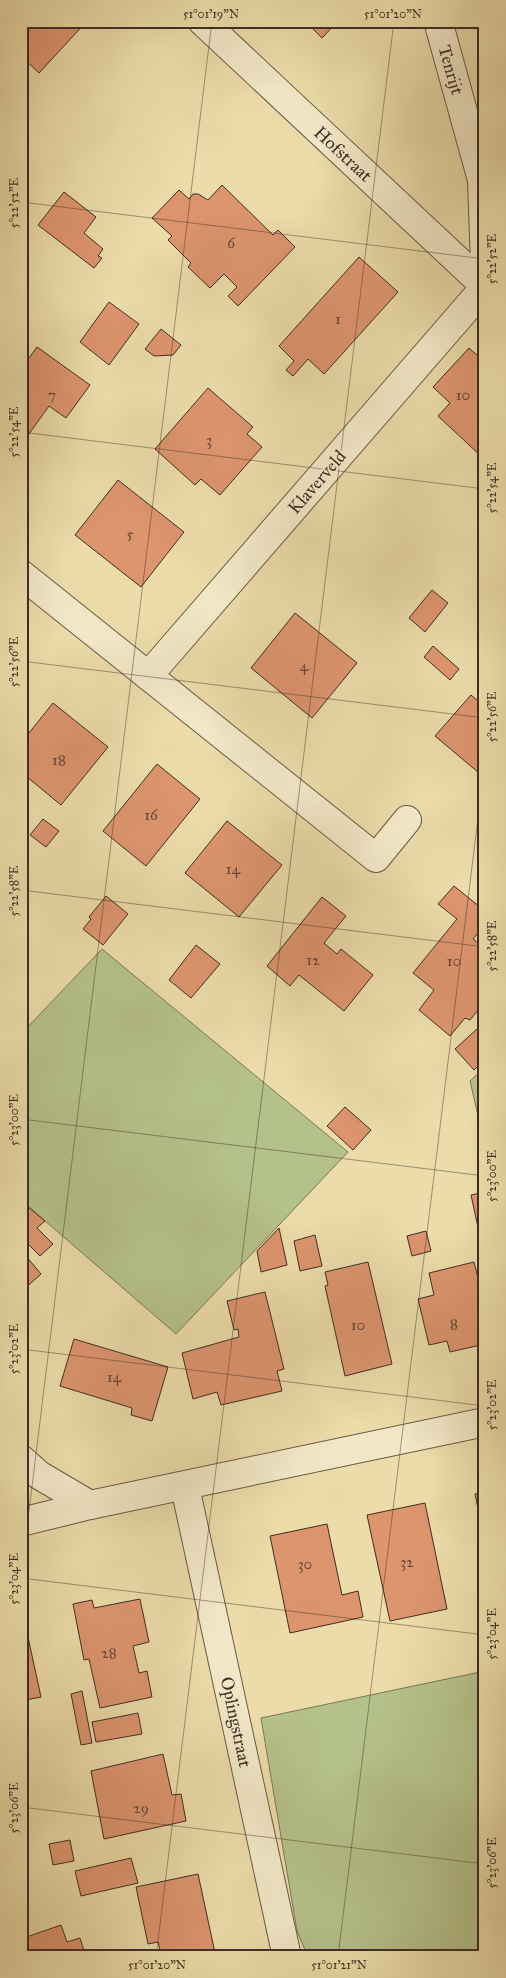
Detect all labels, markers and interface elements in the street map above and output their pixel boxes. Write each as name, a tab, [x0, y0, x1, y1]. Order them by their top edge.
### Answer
text: 51°01'19"N	[183, 7, 239, 21]
text: 51°01'20"N	[364, 7, 422, 21]
street label: Tenrijt	[433, 43, 469, 98]
street label: Hofstraat	[309, 121, 377, 187]
text: 5°22'52"E	[7, 177, 21, 228]
text: 5°22'52"E	[485, 233, 499, 284]
house number: 6	[227, 234, 236, 252]
house number: 1	[335, 310, 341, 328]
house number: 7	[48, 386, 56, 404]
house number: 10	[456, 386, 470, 404]
text: 5°22'54"E	[7, 406, 21, 457]
house number: 3	[206, 431, 212, 449]
street label: Klaverveld	[283, 445, 351, 519]
text: 5°22'54"E	[485, 462, 499, 513]
house number: 5	[127, 525, 134, 543]
text: 5°22'56"E	[7, 636, 21, 687]
house number: 4	[300, 657, 309, 675]
text: 5°22'56"E	[485, 691, 499, 742]
house number: 18	[52, 751, 66, 769]
house number: 16	[144, 806, 159, 824]
house number: 14	[226, 860, 241, 878]
text: 5°22'58"E	[7, 865, 21, 916]
text: 5°22'58"E	[485, 920, 499, 971]
house number: 12	[306, 951, 320, 969]
house number: 10	[447, 952, 461, 970]
text: 5°23'00"E	[7, 1094, 21, 1146]
text: 5°23'00"E	[485, 1150, 499, 1202]
house number: 8	[450, 1315, 458, 1333]
house number: 10	[351, 1316, 365, 1334]
text: 5°23'02"E	[7, 1323, 21, 1374]
house number: 14	[107, 1368, 122, 1386]
text: 5°23'02"E	[485, 1379, 499, 1430]
text: 5°23'04"E	[7, 1553, 21, 1605]
house number: 32	[400, 1553, 414, 1571]
house number: 30	[298, 1555, 312, 1573]
text: 5°23'04"E	[485, 1608, 499, 1660]
house number: 28	[101, 1644, 117, 1662]
street label: Oplingstraat	[215, 1675, 256, 1770]
text: 5°23'06"E	[7, 1782, 21, 1833]
house number: 29	[133, 1799, 149, 1817]
text: 5°23'06"E	[485, 1837, 499, 1888]
text: 51°01'20"N	[128, 1958, 186, 1972]
text: 51°01'21"N	[311, 1958, 367, 1972]

